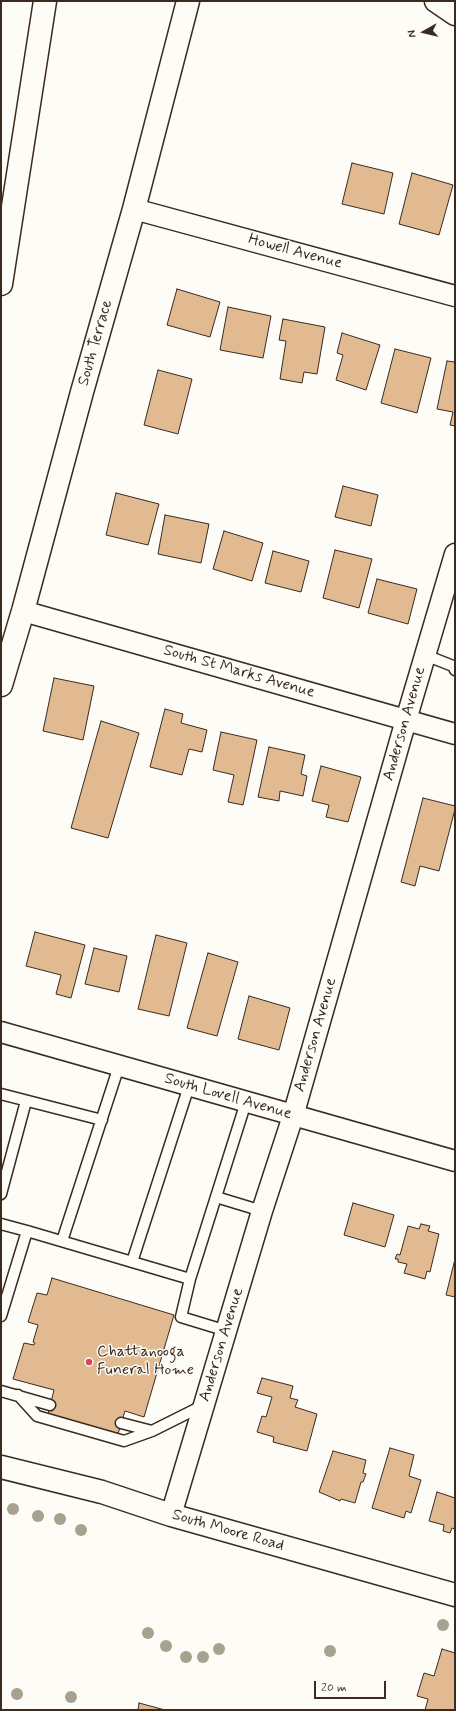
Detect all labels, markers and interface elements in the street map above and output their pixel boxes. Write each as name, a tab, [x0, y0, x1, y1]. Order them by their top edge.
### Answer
north arrow	[404, 12, 444, 52]
text: N	[405, 29, 420, 38]
street label: Howell Avenue	[246, 230, 344, 274]
street label: South Terrace	[75, 298, 117, 388]
street label: South St Marks Avenue	[161, 641, 317, 703]
street label: Anderson Avenue	[380, 665, 430, 783]
street label: Anderson Avenue	[291, 976, 341, 1094]
street label: South Lovell Avenue	[162, 1070, 294, 1124]
street label: Anderson Avenue	[196, 1286, 248, 1404]
place label: Chattanooga Funeral Home	[97, 1343, 194, 1381]
marker: Chattanooga Funeral Home	[84, 1357, 94, 1367]
street label: South Moore Road	[170, 1506, 286, 1556]
scale bar	[316, 1673, 388, 1699]
text: 20 m	[321, 1680, 347, 1696]

